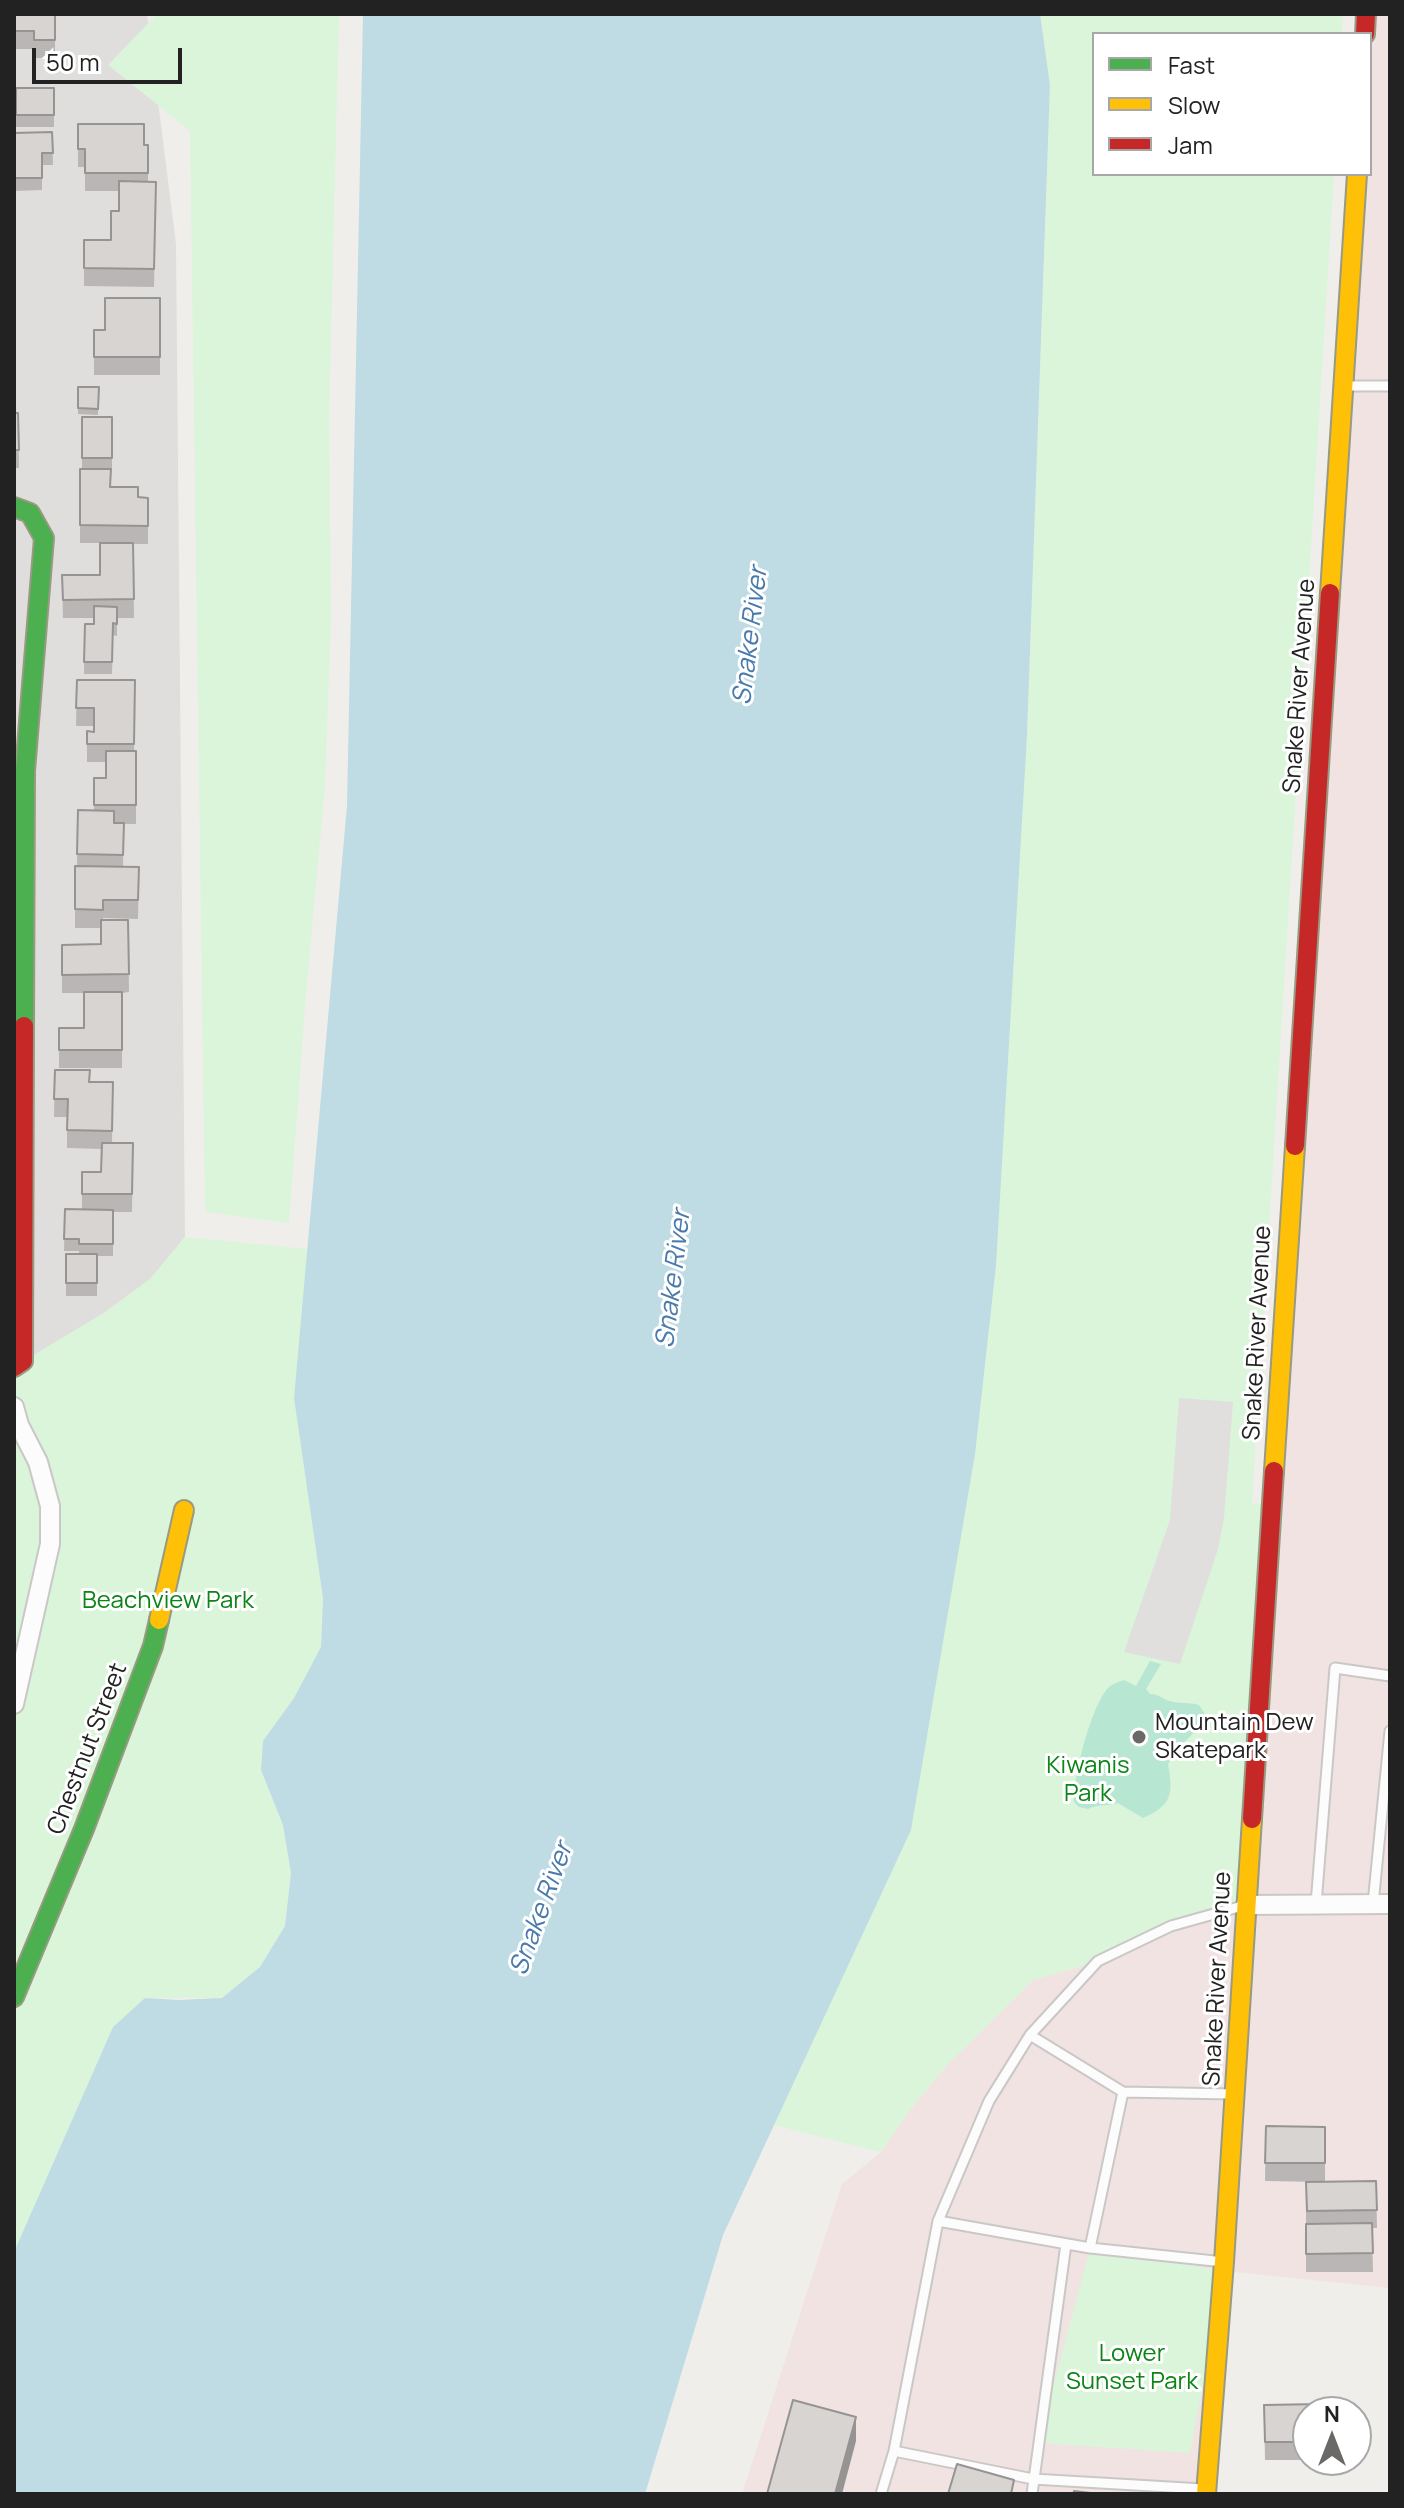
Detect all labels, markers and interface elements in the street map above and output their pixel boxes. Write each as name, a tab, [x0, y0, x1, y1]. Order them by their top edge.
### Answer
scale bar	[36, 32, 186, 82]
legend	[1092, 32, 1372, 176]
text: 50 m	[46, 45, 100, 78]
text: Fast	[1168, 48, 1215, 81]
text: Slow	[1168, 88, 1221, 121]
text: Jam	[1168, 128, 1213, 161]
water label: Snake River	[727, 565, 775, 707]
street label: Snake River Avenue	[1278, 578, 1322, 794]
water label: Snake River	[650, 1208, 698, 1350]
street label: Snake River Avenue	[1238, 1225, 1278, 1441]
park label: Beachview Park	[82, 1587, 254, 1615]
street label: Chestnut Street	[42, 1659, 134, 1839]
place label: Mountain Dew Skatepark	[1155, 1709, 1314, 1765]
marker: Mountain Dew Skatepark	[1130, 1728, 1148, 1746]
park label: Kiwanis Park	[1046, 1752, 1130, 1808]
water label: Snake River	[504, 1839, 580, 1979]
street label: Snake River Avenue	[1198, 1871, 1238, 2087]
park label: Lower Sunset Park	[1066, 2340, 1198, 2396]
north arrow	[1292, 2396, 1372, 2476]
text: N	[1324, 2399, 1340, 2429]

